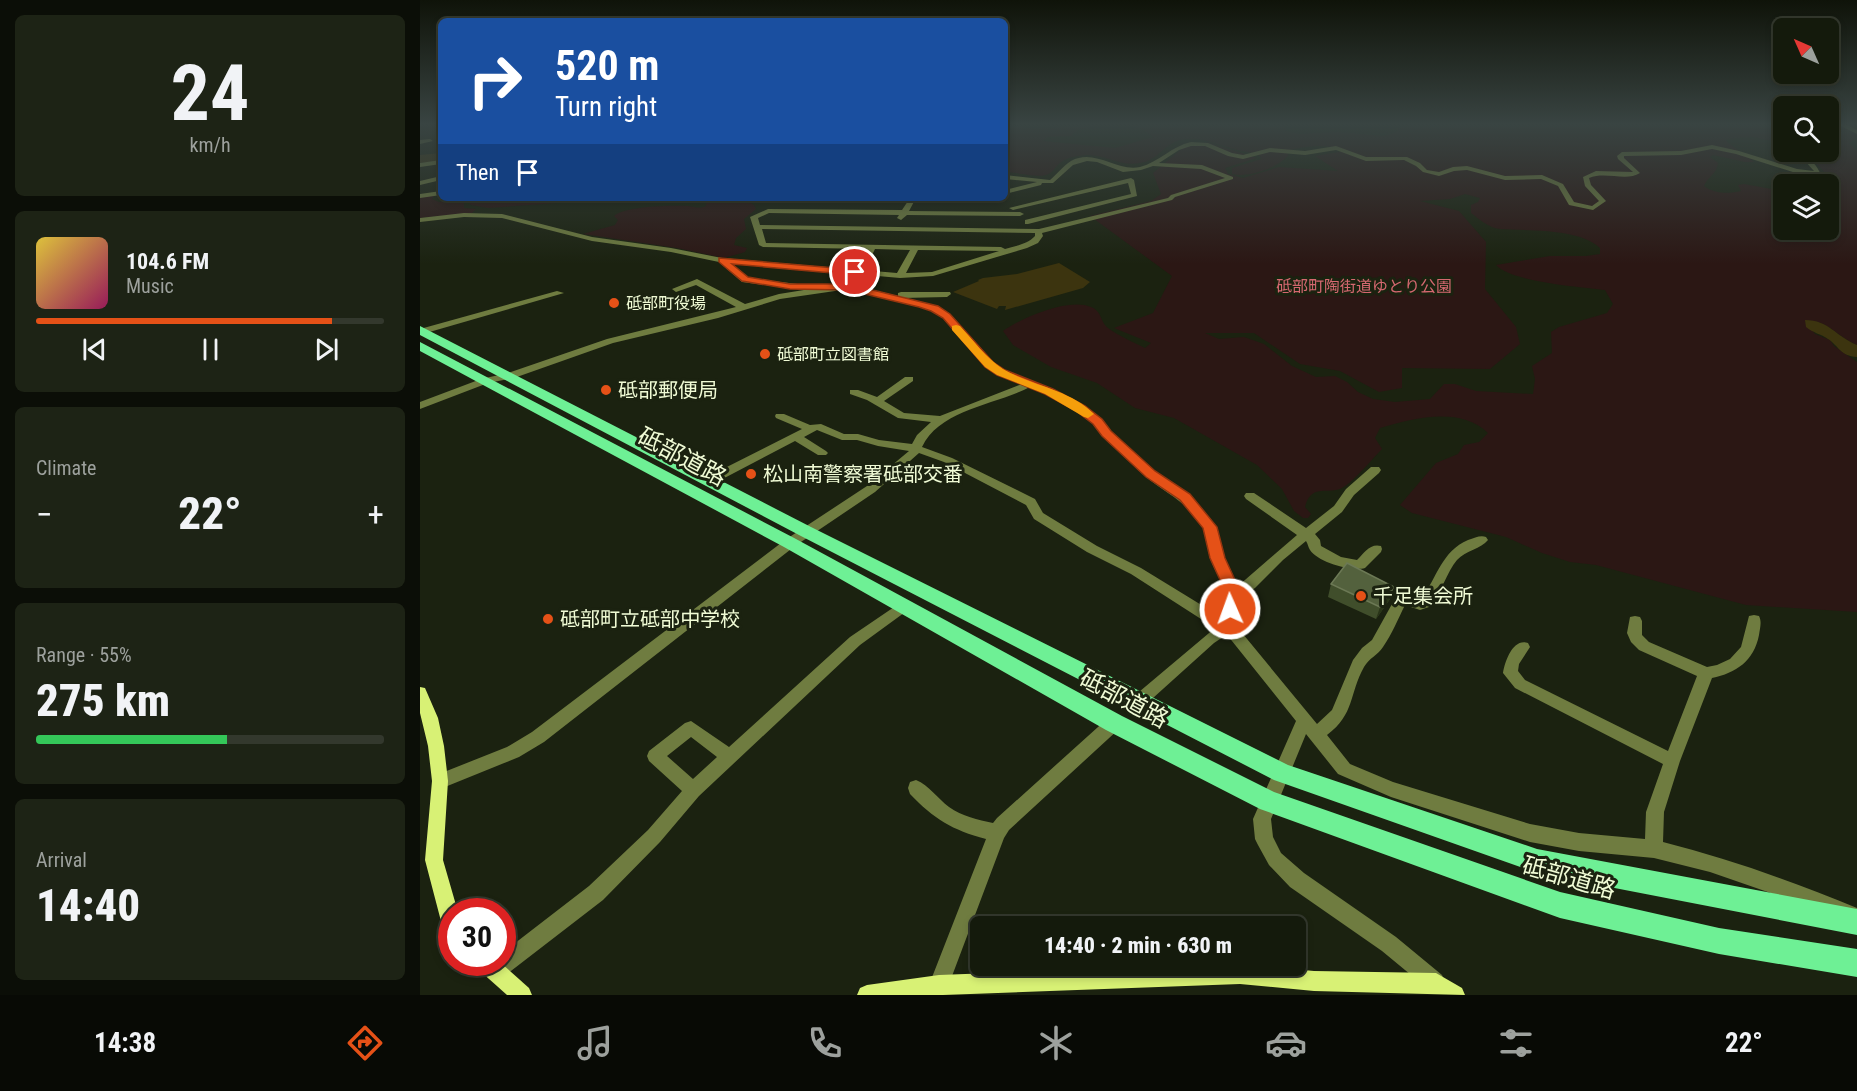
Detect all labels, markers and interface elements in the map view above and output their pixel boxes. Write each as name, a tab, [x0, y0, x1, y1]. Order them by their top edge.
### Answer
north arrow	[1773, 18, 1839, 84]
map controls	[1773, 18, 1839, 240]
text: 520 m	[555, 41, 660, 90]
icon: right	[456, 42, 534, 120]
text: 24	[171, 48, 249, 139]
text: Turn right	[555, 91, 657, 123]
button: search	[1773, 96, 1839, 162]
text: km/h	[189, 133, 231, 157]
icon: arrive	[511, 156, 544, 189]
text: Then	[456, 160, 499, 185]
button: layers	[1773, 174, 1839, 240]
pin	[829, 246, 880, 297]
text: 104.6 FM	[126, 249, 209, 274]
icon: arrive	[838, 255, 871, 288]
text: Music	[126, 274, 174, 298]
park label: 砥部町陶街道ゆとり公園	[1276, 277, 1452, 296]
place label: 砥部町役場	[626, 294, 706, 313]
marker: 砥部町役場	[607, 296, 621, 310]
icon: previous	[78, 333, 111, 366]
icon: pause	[194, 333, 227, 366]
icon: next	[310, 333, 343, 366]
place label: 砥部町立図書館	[777, 345, 889, 364]
marker: 砥部町立図書館	[758, 347, 772, 361]
place label: 砥部郵便局	[618, 378, 718, 402]
marker: 砥部郵便局	[599, 383, 613, 397]
street label: 砥部道路	[633, 422, 731, 492]
text: Climate	[36, 456, 96, 480]
place label: 松山南警察署砥部交番	[763, 462, 963, 486]
marker: 松山南警察署砥部交番	[744, 467, 758, 481]
text: 22°	[178, 487, 242, 540]
text: −	[36, 495, 53, 534]
text: +	[368, 495, 384, 534]
position arrow	[1198, 577, 1262, 641]
place label: 千足集会所	[1373, 584, 1473, 608]
marker: 千足集会所	[1354, 589, 1368, 603]
place label: 砥部町立砥部中学校	[560, 607, 740, 631]
marker: 砥部町立砥部中学校	[541, 612, 555, 626]
text: Range · 55%	[36, 643, 132, 667]
street label: 砥部道路	[1075, 664, 1173, 734]
text: 275 km	[36, 674, 170, 727]
text: Arrival	[36, 848, 87, 872]
street label: 砥部道路	[1519, 851, 1619, 905]
text: 14:40	[36, 879, 140, 932]
speed limit sign: 30	[438, 898, 516, 976]
text: 14:40 · 2 min · 630 m	[1044, 933, 1232, 958]
icon: directions	[344, 1022, 386, 1064]
icon: music	[574, 1022, 616, 1064]
icon: phone	[804, 1022, 846, 1064]
icon: climate	[1035, 1022, 1077, 1064]
icon: car	[1265, 1022, 1307, 1064]
icon: filters	[1495, 1022, 1537, 1064]
text: 14:38	[94, 1027, 156, 1059]
text: 22°	[1725, 1027, 1763, 1059]

